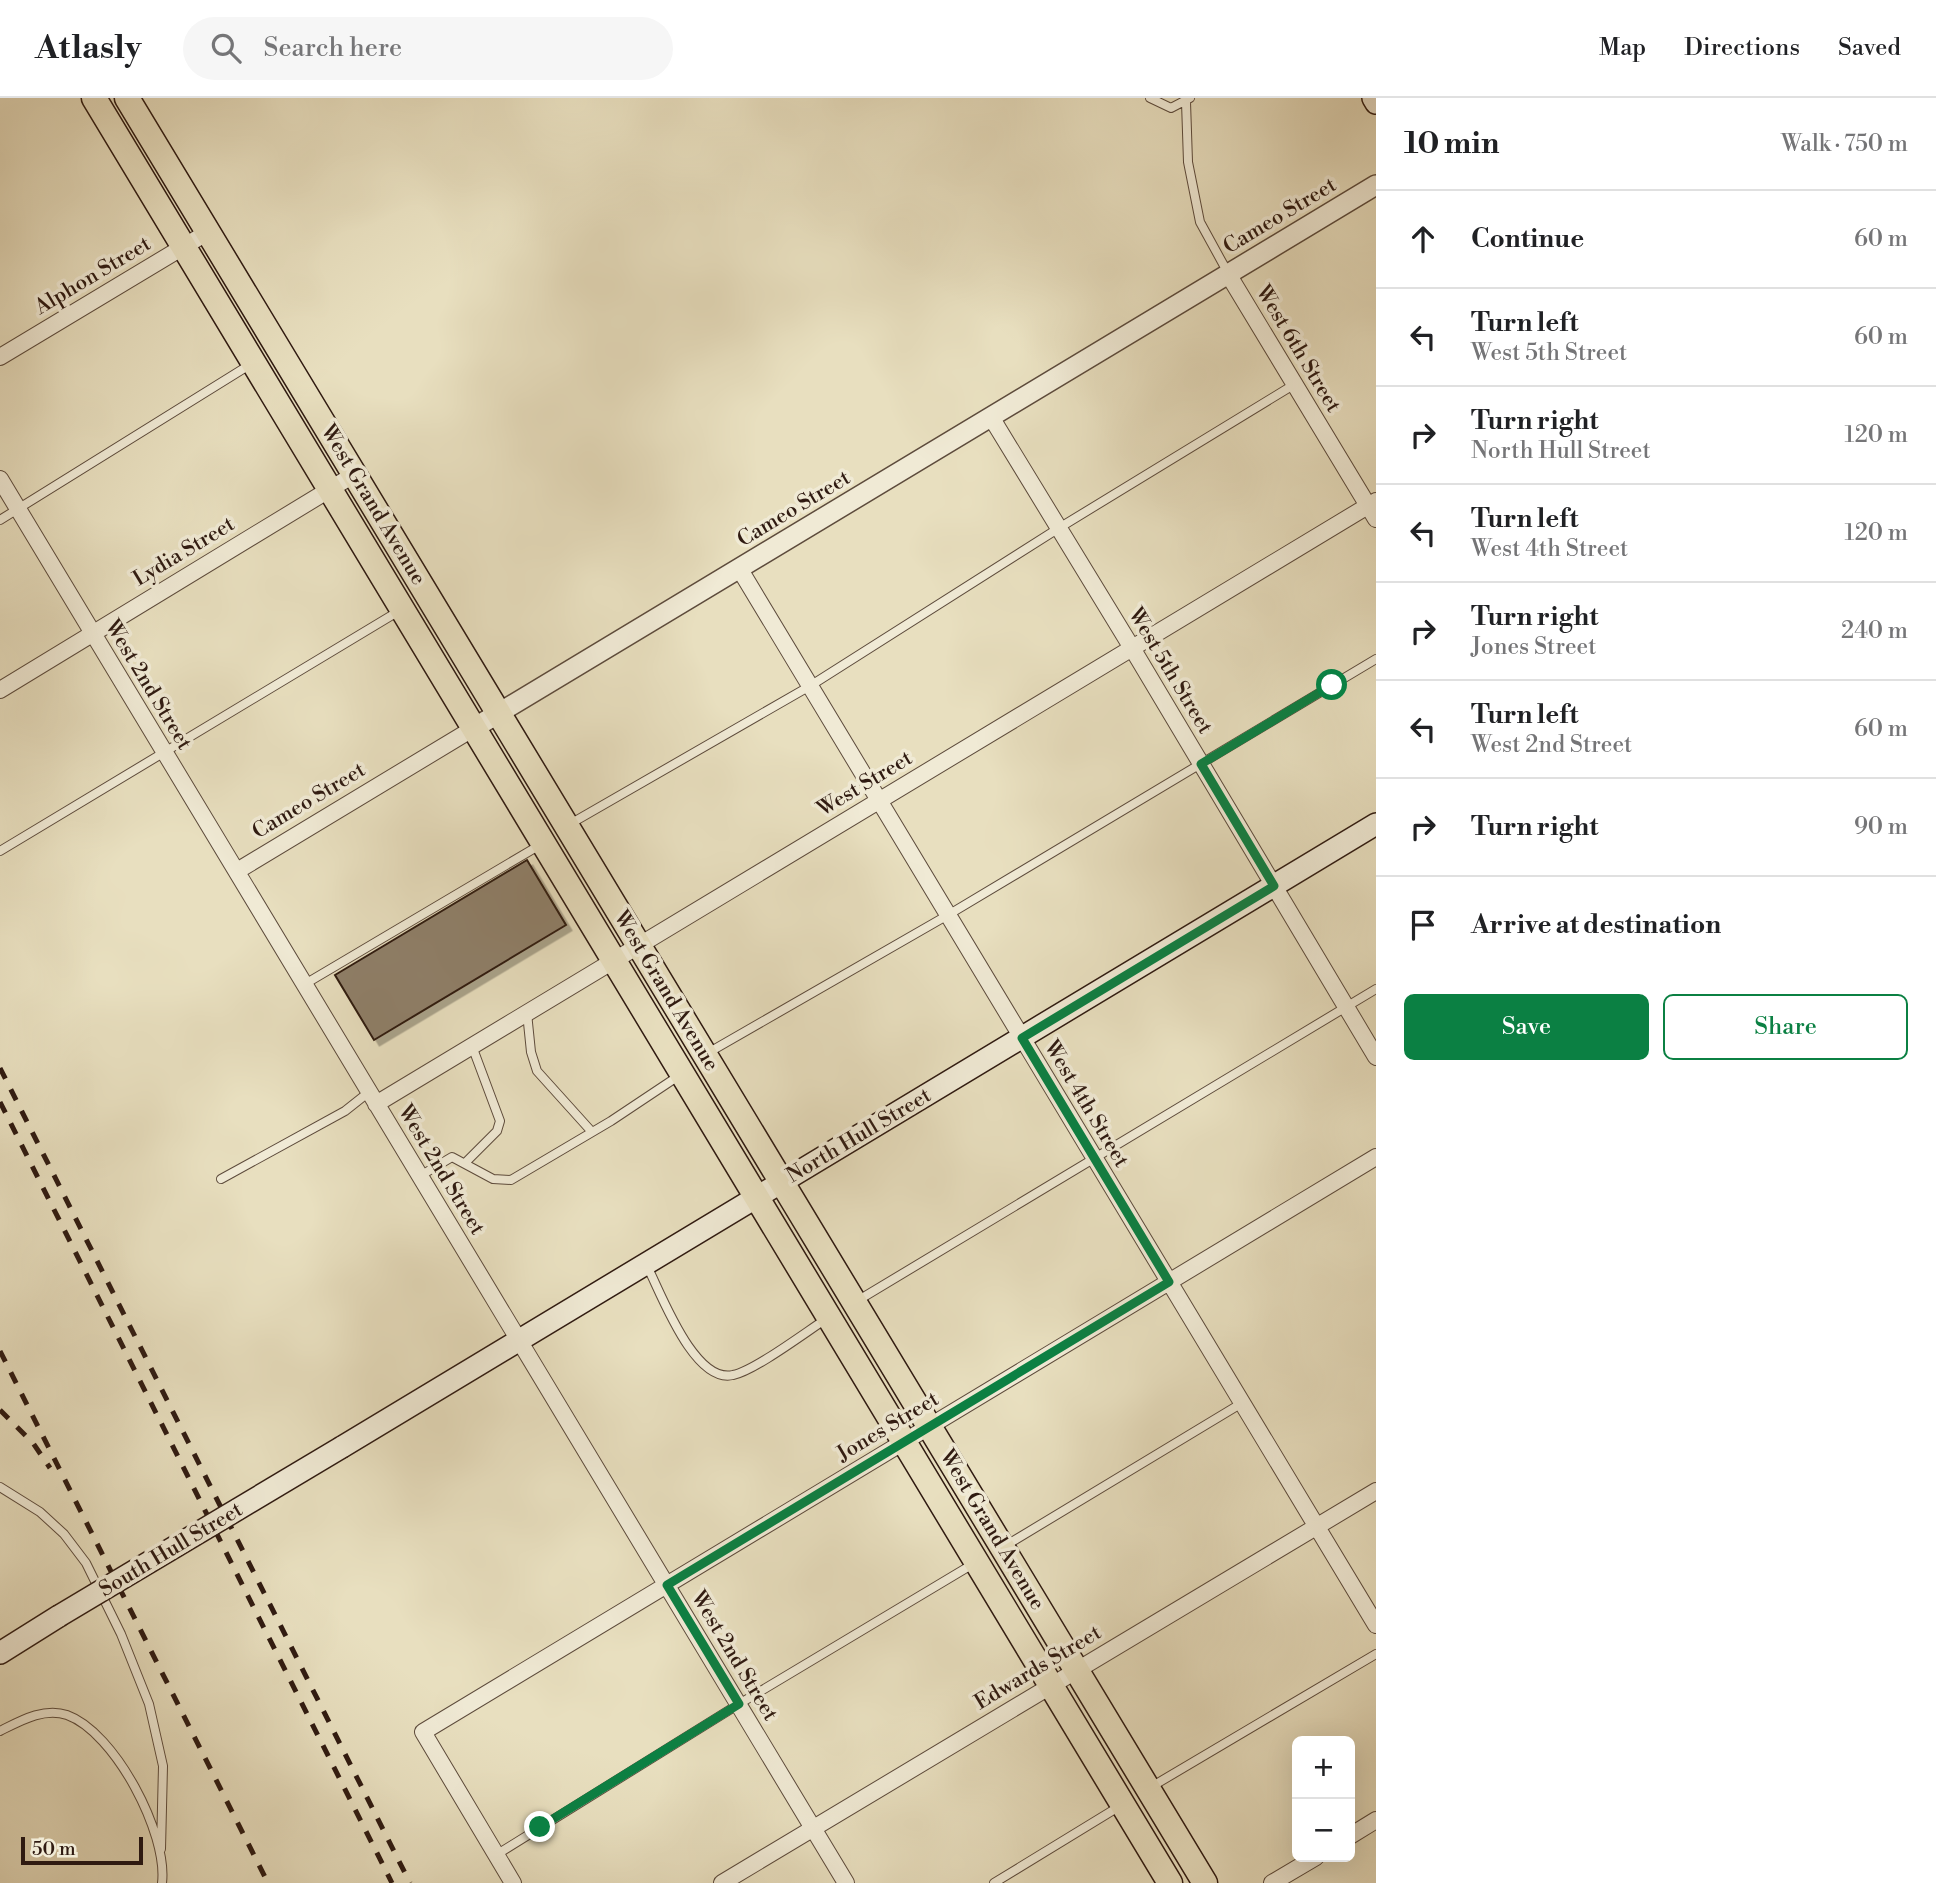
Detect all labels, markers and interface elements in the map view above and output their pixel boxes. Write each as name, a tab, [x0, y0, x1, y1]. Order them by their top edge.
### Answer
search box	[183, 17, 673, 80]
text: Atlasly	[35, 28, 141, 69]
icon: search	[207, 29, 245, 67]
text: Search here	[263, 32, 402, 64]
text: Map	[1599, 33, 1646, 63]
text: Directions	[1684, 33, 1800, 63]
text: Saved	[1838, 33, 1901, 63]
text: 10 min	[1404, 125, 1499, 163]
text: Walk · 750 m	[1781, 130, 1908, 158]
street label: Cameo Street	[1219, 172, 1342, 260]
icon: ahead	[1404, 220, 1442, 258]
text: Continue	[1471, 223, 1584, 255]
text: 60 m	[1854, 225, 1908, 253]
street label: Alphon Street	[29, 231, 156, 321]
street label: West 6th Street	[1249, 280, 1346, 418]
text: Turn left	[1471, 307, 1579, 339]
icon: left	[1404, 318, 1442, 356]
text: 60 m	[1854, 323, 1908, 351]
text: West 5th Street	[1471, 339, 1627, 367]
text: Turn right	[1471, 405, 1599, 437]
icon: right	[1404, 416, 1442, 454]
street label: West Grand Avenue	[314, 419, 431, 590]
text: 120 m	[1844, 421, 1908, 449]
text: North Hull Street	[1471, 437, 1651, 465]
street label: Cameo Street	[733, 465, 856, 553]
text: Turn left	[1471, 503, 1579, 535]
street label: Lydia Street	[128, 511, 240, 593]
icon: left	[1404, 514, 1442, 552]
text: 120 m	[1844, 519, 1908, 547]
text: West 4th Street	[1471, 535, 1628, 563]
text: Turn right	[1471, 601, 1599, 633]
street label: West 5th Street	[1122, 602, 1218, 739]
icon: right	[1404, 612, 1442, 650]
street label: West 2nd Street	[98, 614, 197, 755]
text: 240 m	[1841, 617, 1908, 645]
text: Jones Street	[1471, 633, 1596, 661]
route start	[1316, 669, 1347, 700]
text: Turn left	[1471, 699, 1579, 731]
icon: left	[1404, 710, 1442, 748]
text: 60 m	[1854, 715, 1908, 743]
text: West 2nd Street	[1471, 731, 1632, 759]
street label: West Street	[812, 745, 918, 823]
street label: Cameo Street	[248, 757, 371, 845]
icon: right	[1404, 808, 1442, 846]
text: Turn right	[1471, 811, 1599, 843]
text: 90 m	[1854, 813, 1908, 841]
street label: West Grand Avenue	[607, 905, 724, 1076]
icon: arrive	[1404, 906, 1442, 944]
text: Arrive at destination	[1471, 909, 1721, 941]
button: Save	[1404, 994, 1649, 1060]
button: Share	[1663, 994, 1908, 1060]
street label: West 4th Street	[1037, 1035, 1134, 1173]
street label: North Hull Street	[782, 1082, 936, 1189]
street label: West 2nd Street	[391, 1099, 490, 1240]
street label: Jones Street	[831, 1386, 944, 1468]
street label: West Grand Avenue	[933, 1444, 1050, 1615]
street label: South Hull Street	[94, 1497, 248, 1603]
street label: West 2nd Street	[684, 1585, 783, 1726]
street label: Edwards Street	[970, 1620, 1107, 1716]
map controls	[1292, 1736, 1355, 1862]
button: +	[1292, 1736, 1355, 1799]
button: −	[1292, 1799, 1355, 1862]
route end	[524, 1811, 555, 1842]
scale bar	[21, 1834, 144, 1866]
text: 50 m	[32, 1837, 76, 1861]

